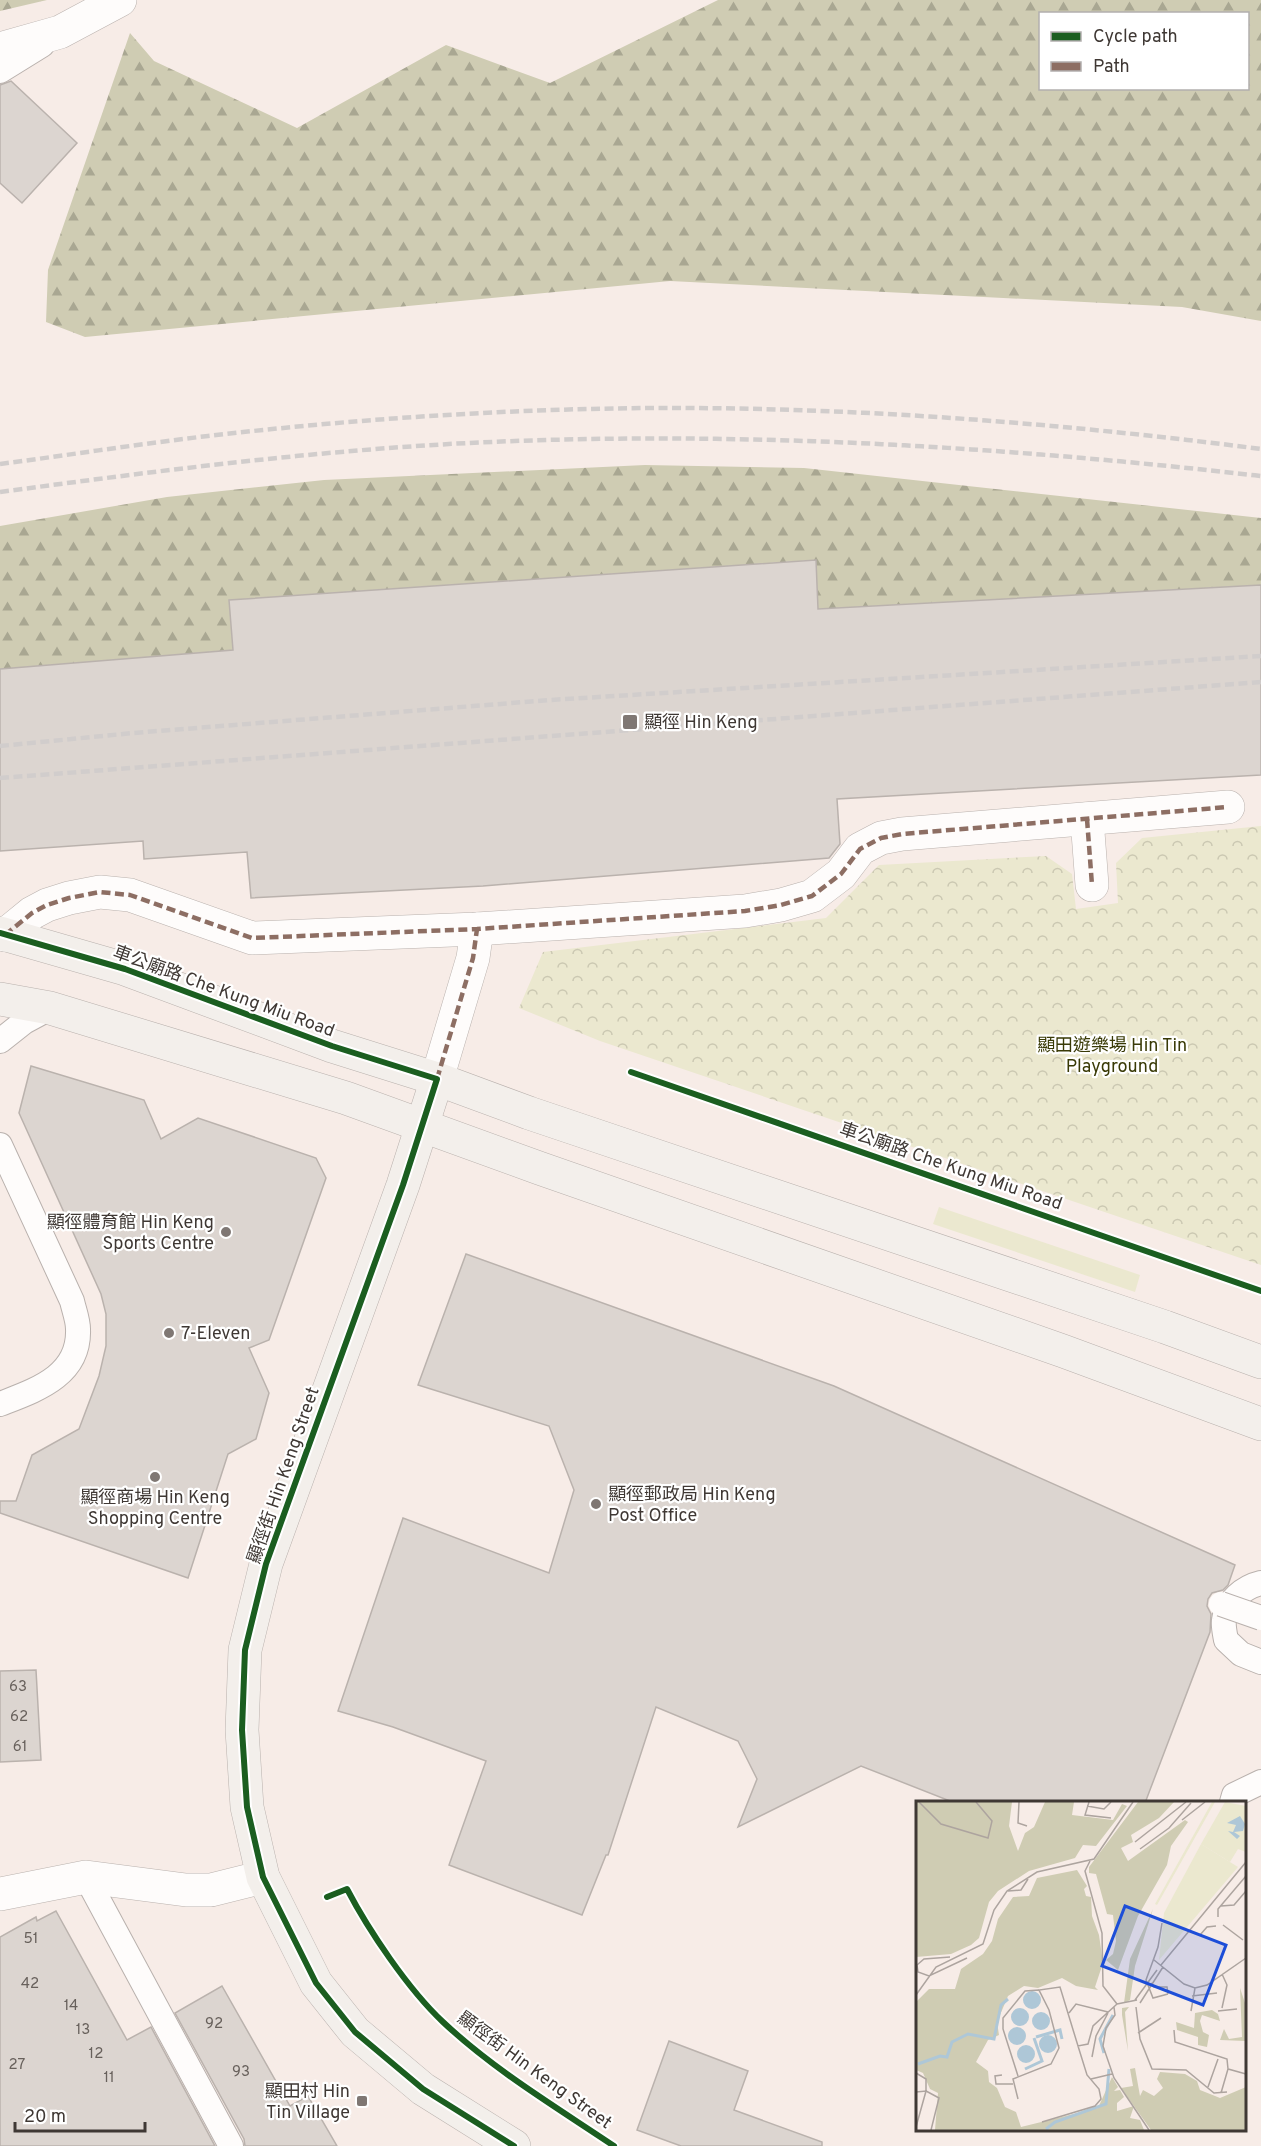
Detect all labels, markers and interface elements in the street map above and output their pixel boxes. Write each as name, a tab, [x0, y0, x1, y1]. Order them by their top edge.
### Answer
legend	[1039, 12, 1249, 90]
text: Cycle path	[1093, 26, 1178, 49]
text: Path	[1093, 56, 1130, 79]
place label: 顯徑 Hin Keng	[644, 712, 758, 735]
marker: 顯徑 Hin Keng	[621, 713, 639, 731]
street label: 車公廟路 Che Kung Miu Road	[110, 942, 337, 1043]
park label: 顯田遊樂場 Hin Tin Playground	[1037, 1035, 1187, 1079]
street label: 車公廟路 Che Kung Miu Road	[836, 1118, 1065, 1216]
place label: 顯徑體育館 Hin Keng Sports Centre	[46, 1212, 214, 1256]
marker: 顯徑體育館 Hin Keng Sports Centre	[219, 1225, 233, 1239]
place label: 7-Eleven	[181, 1323, 250, 1346]
marker: 7-Eleven	[162, 1326, 176, 1340]
street label: 顯徑街 Hin Keng Street	[243, 1384, 325, 1567]
marker: 顯徑商場 Hin Keng Shopping Centre	[148, 1470, 162, 1484]
place label: 顯徑郵政局 Hin Keng Post Office	[608, 1484, 776, 1528]
place label: 顯徑商場 Hin Keng Shopping Centre	[80, 1487, 230, 1531]
marker: 顯徑郵政局 Hin Keng Post Office	[589, 1497, 603, 1511]
house number: 63	[9, 1678, 27, 1697]
house number: 62	[10, 1708, 28, 1727]
house number: 61	[13, 1738, 27, 1757]
inset map	[916, 1801, 1246, 2131]
house number: 51	[24, 1930, 38, 1949]
house number: 42	[21, 1975, 39, 1994]
house number: 14	[64, 1997, 78, 2016]
street label: 顯徑街 Hin Keng Street	[452, 2007, 616, 2135]
house number: 92	[205, 2015, 223, 2034]
house number: 13	[76, 2021, 90, 2040]
house number: 12	[89, 2045, 103, 2064]
house number: 27	[9, 2056, 26, 2075]
house number: 93	[232, 2063, 250, 2082]
house number: 11	[103, 2069, 115, 2088]
place label: 顯田村 Hin Tin Village	[264, 2081, 350, 2125]
marker: 顯田村 Hin Tin Village	[355, 2094, 369, 2108]
scale bar	[15, 2095, 146, 2133]
text: 20 m	[24, 2106, 66, 2129]

